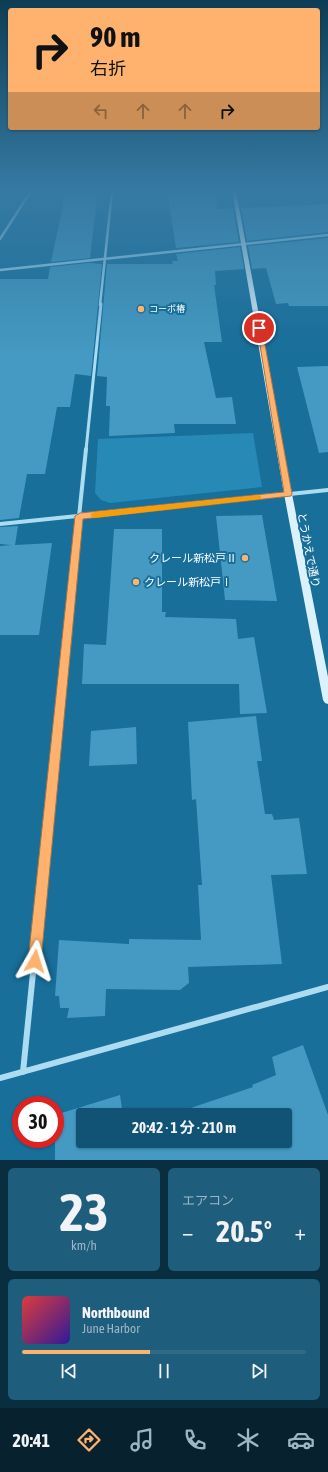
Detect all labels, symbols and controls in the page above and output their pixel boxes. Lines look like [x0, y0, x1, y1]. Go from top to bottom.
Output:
text: 90 m [90, 21, 140, 53]
icon: right [24, 24, 76, 76]
text: 右折 [90, 58, 126, 79]
icon: left [90, 100, 112, 122]
icon: ahead [132, 100, 154, 122]
icon: ahead [174, 100, 196, 122]
icon: right [216, 100, 238, 122]
marker: コーポ椿 [136, 304, 146, 314]
place label: コーポ椿 [149, 304, 186, 314]
pin [242, 311, 276, 345]
icon: arrive [248, 317, 270, 339]
street label: とうかえで通り [296, 511, 322, 589]
place label: クレール新松戸Ⅱ [149, 552, 237, 564]
marker: クレール新松戸Ⅱ [240, 553, 250, 563]
place label: クレール新松戸Ⅰ [144, 576, 232, 588]
marker: クレール新松戸Ⅰ [131, 577, 141, 587]
position arrow [14, 940, 56, 982]
speed limit sign: 30 [12, 1096, 64, 1148]
text: 20:42 · 1 分 · 210 m [132, 1119, 236, 1136]
text: 23 [60, 1182, 108, 1242]
text: エアコン [182, 1193, 234, 1208]
text: 20.5° [216, 1214, 272, 1248]
text: − [182, 1219, 193, 1245]
text: + [295, 1219, 306, 1245]
text: km/h [71, 1238, 97, 1253]
text: Northbound [82, 1304, 150, 1321]
text: June Harbor [82, 1321, 140, 1336]
icon: previous [58, 1360, 80, 1382]
icon: pause [153, 1360, 175, 1382]
icon: next [248, 1360, 270, 1382]
icon: directions [75, 1426, 103, 1454]
icon: music [128, 1426, 156, 1454]
icon: phone [181, 1426, 209, 1454]
icon: climate [234, 1426, 262, 1454]
icon: car [287, 1426, 315, 1454]
text: 20:41 [13, 1430, 50, 1451]

